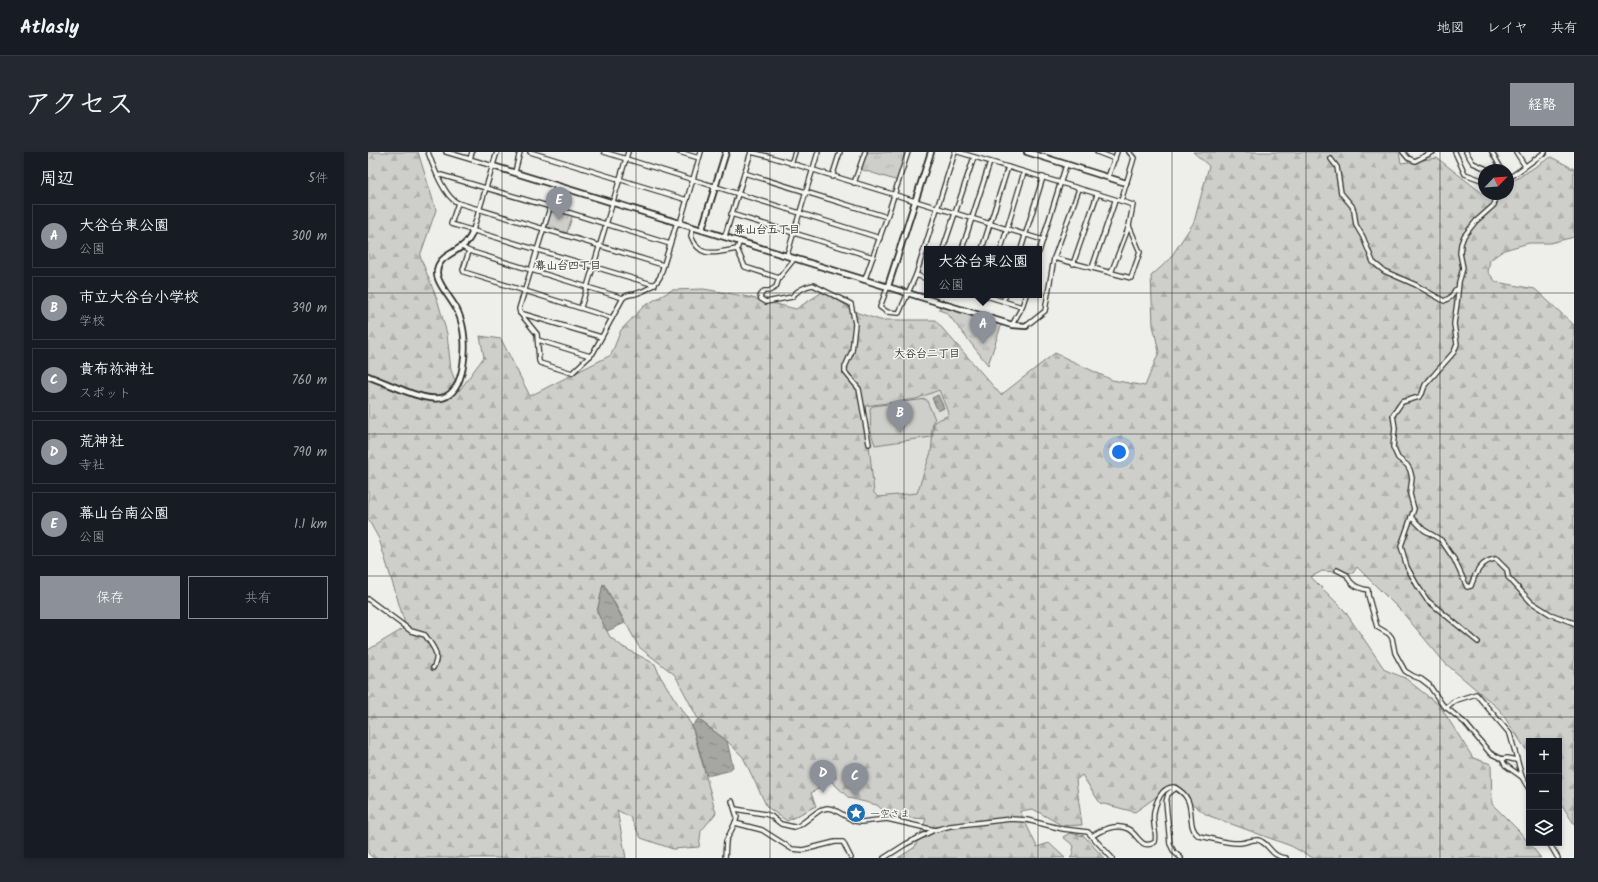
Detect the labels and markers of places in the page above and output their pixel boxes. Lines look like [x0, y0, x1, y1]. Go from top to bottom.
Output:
pin: E [546, 187, 572, 220]
pin: A [970, 311, 996, 344]
pin: B [887, 400, 913, 433]
pin: D [810, 760, 836, 793]
pin: C [842, 763, 868, 796]
place icon: 一空さま [845, 802, 867, 824]
place label: 一空さま [870, 806, 910, 822]

